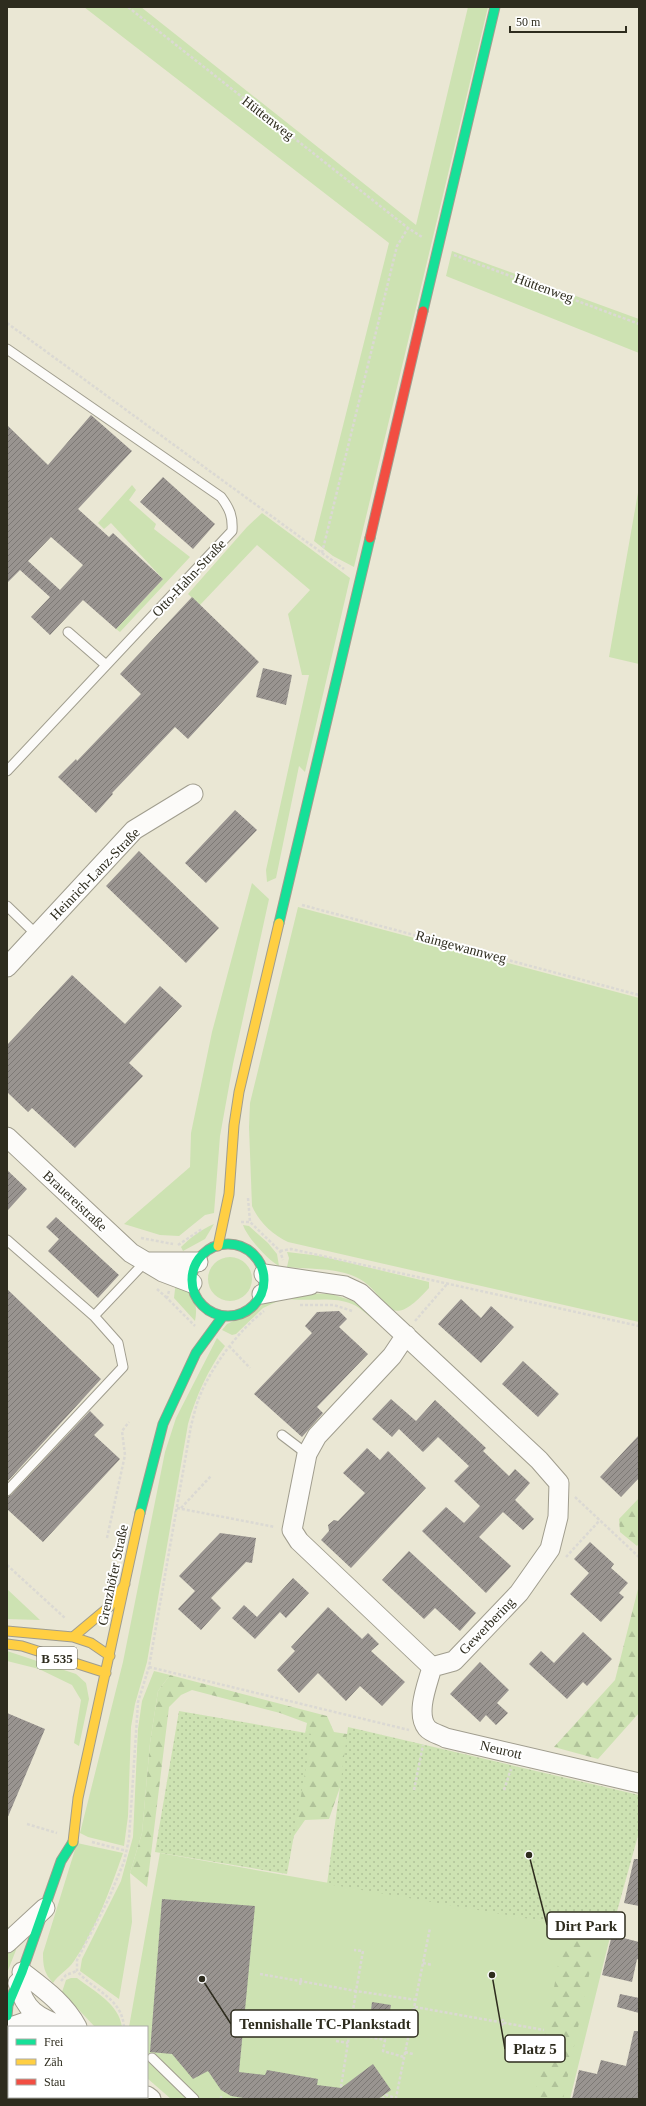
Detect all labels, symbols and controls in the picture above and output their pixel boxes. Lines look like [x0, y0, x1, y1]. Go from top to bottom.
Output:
scale bar [510, 8, 626, 34]
text: 50 m [516, 15, 541, 29]
street label: Hüttenweg [239, 93, 297, 143]
street label: Hüttenweg [513, 270, 575, 306]
street label: Otto-Hahn-Straße [149, 536, 229, 620]
street label: Heinrich-Lanz-Straße [47, 825, 143, 923]
street label: Raingewannweg [414, 928, 508, 966]
street label: Brauereistraße [40, 1168, 110, 1234]
street label: Grenzhöfer Straße [95, 1523, 131, 1627]
street label: Gewerbering [456, 1595, 518, 1657]
road number: B 535 [37, 1647, 77, 1669]
street label: Neurott [478, 1738, 524, 1762]
callout: Dirt Park [547, 1912, 625, 1939]
text: Dirt Park [555, 1918, 618, 1934]
callout: Tennishalle TC-Plankstadt [231, 2010, 418, 2037]
text: Tennishalle TC-Plankstadt [239, 2016, 411, 2032]
legend [8, 2026, 148, 2098]
text: Frei [44, 2035, 64, 2049]
callout: Platz 5 [505, 2035, 565, 2062]
text: Platz 5 [513, 2041, 557, 2057]
text: Zäh [44, 2055, 63, 2069]
text: Stau [44, 2075, 65, 2089]

